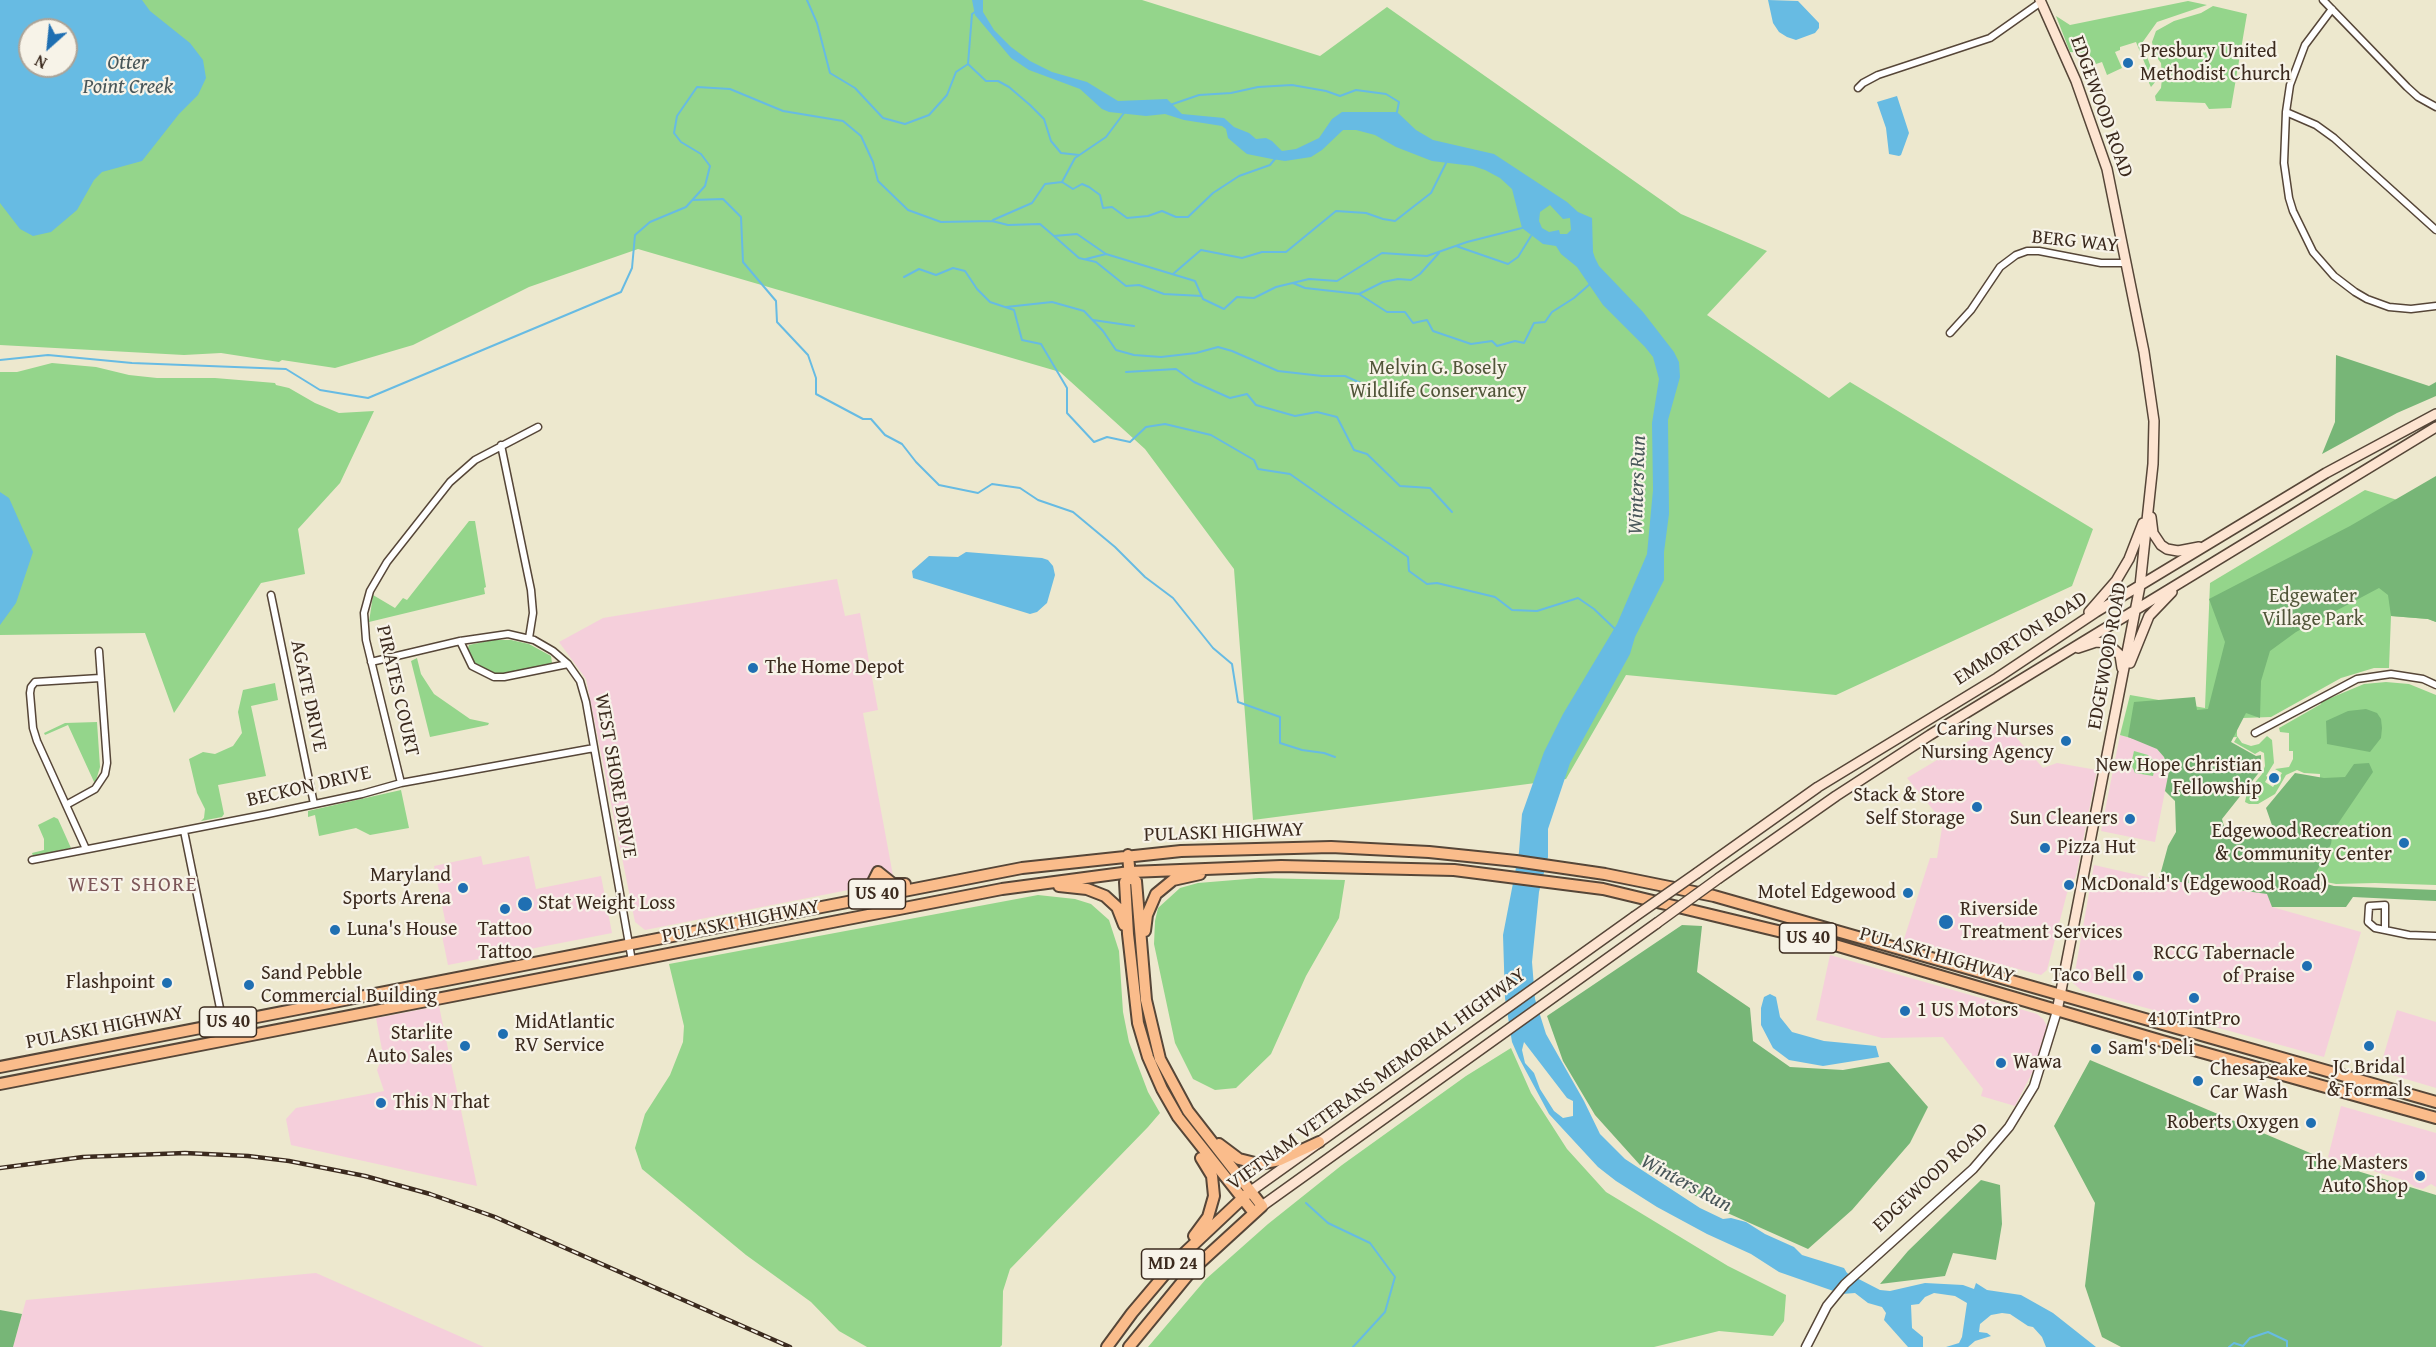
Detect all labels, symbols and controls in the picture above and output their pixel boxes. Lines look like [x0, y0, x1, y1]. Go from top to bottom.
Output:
north arrow [18, 18, 78, 78]
street label: EDGEWOOD ROAD [2064, 33, 2138, 181]
place label: Presbury United Methodist Church [2140, 40, 2291, 87]
text: N [31, 49, 51, 75]
water label: Otter Point Creek [83, 51, 173, 101]
marker: Presbury United Methodist Church [2121, 56, 2135, 70]
street label: BERG WAY [2030, 226, 2120, 258]
park label: Melvin G. Bosely Wildlife Conservancy [1349, 357, 1527, 404]
water label: Winters Run [1624, 435, 1652, 535]
street label: EDGEWOOD ROAD [2083, 581, 2133, 731]
park label: Edgewater Village Park [2262, 585, 2364, 632]
street label: EMMORTON ROAD [1950, 587, 2092, 691]
street label: PIRATES COURT [370, 623, 424, 759]
street label: AGATE DRIVE [284, 638, 332, 754]
place label: The Home Depot [765, 656, 904, 680]
marker: The Home Depot [746, 661, 760, 675]
street label: WEST SHORE DRIVE [589, 692, 641, 860]
place label: Caring Nurses Nursing Agency [1921, 718, 2054, 765]
marker: Caring Nurses Nursing Agency [2059, 734, 2073, 748]
place label: New Hope Christian Fellowship [2096, 754, 2262, 801]
street label: BECKON DRIVE [245, 761, 373, 813]
marker: New Hope Christian Fellowship [2267, 771, 2281, 785]
place label: Stack & Store Self Storage [1853, 784, 1965, 831]
marker: Stack & Store Self Storage [1970, 800, 1984, 814]
place label: Sun Cleaners [2010, 807, 2118, 831]
marker: Sun Cleaners [2123, 812, 2137, 826]
street label: PULASKI HIGHWAY [1143, 818, 1305, 848]
place label: Edgewood Recreation & Community Center [2212, 820, 2392, 867]
place label: Pizza Hut [2057, 836, 2136, 860]
marker: Edgewood Recreation & Community Center [2397, 836, 2411, 850]
marker: Pizza Hut [2038, 841, 2052, 855]
place label: Maryland Sports Arena [342, 864, 451, 911]
district label: WEST SHORE [68, 873, 198, 899]
place label: McDonald's (Edgewood Road) [2081, 873, 2327, 897]
marker: McDonald's (Edgewood Road) [2062, 878, 2076, 892]
road number: US 40 [848, 879, 906, 909]
marker: Maryland Sports Arena [456, 881, 470, 895]
place label: Motel Edgewood [1758, 881, 1896, 905]
marker: Motel Edgewood [1901, 886, 1915, 900]
place label: Stat Weight Loss [538, 892, 675, 916]
marker: Stat Weight Loss [516, 895, 534, 913]
street label: PULASKI HIGHWAY [660, 895, 822, 949]
place label: Riverside Treatment Services [1960, 898, 2123, 945]
marker: Tattoo Tattoo [498, 902, 512, 916]
marker: Riverside Treatment Services [1937, 913, 1955, 931]
place label: Luna's House [347, 918, 457, 942]
place label: Tattoo Tattoo [478, 918, 532, 965]
street label: PULASKI HIGHWAY [1857, 922, 2017, 990]
marker: Luna's House [328, 923, 342, 937]
road number: US 40 [1780, 923, 1836, 953]
place label: RCCG Tabernacle of Praise [2153, 942, 2295, 989]
marker: RCCG Tabernacle of Praise [2300, 959, 2314, 973]
place label: Sand Pebble Commercial Building [261, 962, 437, 1009]
street label: VIETNAM VETERANS MEMORIAL HIGHWAY [1223, 964, 1531, 1196]
place label: Taco Bell [2051, 964, 2126, 988]
marker: Taco Bell [2131, 969, 2145, 983]
place label: Flashpoint [66, 971, 155, 995]
marker: Flashpoint [160, 976, 174, 990]
marker: Sand Pebble Commercial Building [242, 978, 256, 992]
marker: 410TintPro [2187, 991, 2201, 1005]
place label: 1 US Motors [1917, 999, 2018, 1023]
street label: PULASKI HIGHWAY [24, 1001, 186, 1055]
marker: 1 US Motors [1898, 1004, 1912, 1018]
road number: US 40 [200, 1007, 256, 1037]
place label: 410TintPro [2148, 1008, 2240, 1032]
place label: MidAtlantic RV Service [515, 1011, 615, 1058]
place label: Starlite Auto Sales [366, 1022, 453, 1069]
marker: MidAtlantic RV Service [496, 1027, 510, 1041]
place label: Sam's Deli [2108, 1037, 2194, 1061]
marker: Starlite Auto Sales [458, 1039, 472, 1053]
marker: JC Bridal & Formals [2362, 1039, 2376, 1053]
marker: Sam's Deli [2089, 1042, 2103, 1056]
place label: Wawa [2013, 1051, 2062, 1075]
marker: Wawa [1994, 1056, 2008, 1070]
place label: JC Bridal & Formals [2327, 1056, 2411, 1103]
place label: Chesapeake Car Wash [2210, 1058, 2308, 1105]
marker: Chesapeake Car Wash [2191, 1074, 2205, 1088]
place label: This N That [393, 1091, 490, 1115]
marker: This N That [374, 1096, 388, 1110]
place label: Roberts Oxygen [2167, 1111, 2299, 1135]
marker: Roberts Oxygen [2304, 1116, 2318, 1130]
street label: EDGEWOOD ROAD [1868, 1118, 1994, 1238]
water label: Winters Run [1636, 1150, 1736, 1218]
place label: The Masters Auto Shop [2305, 1152, 2408, 1199]
marker: The Masters Auto Shop [2413, 1169, 2427, 1183]
road number: MD 24 [1142, 1249, 1204, 1279]

